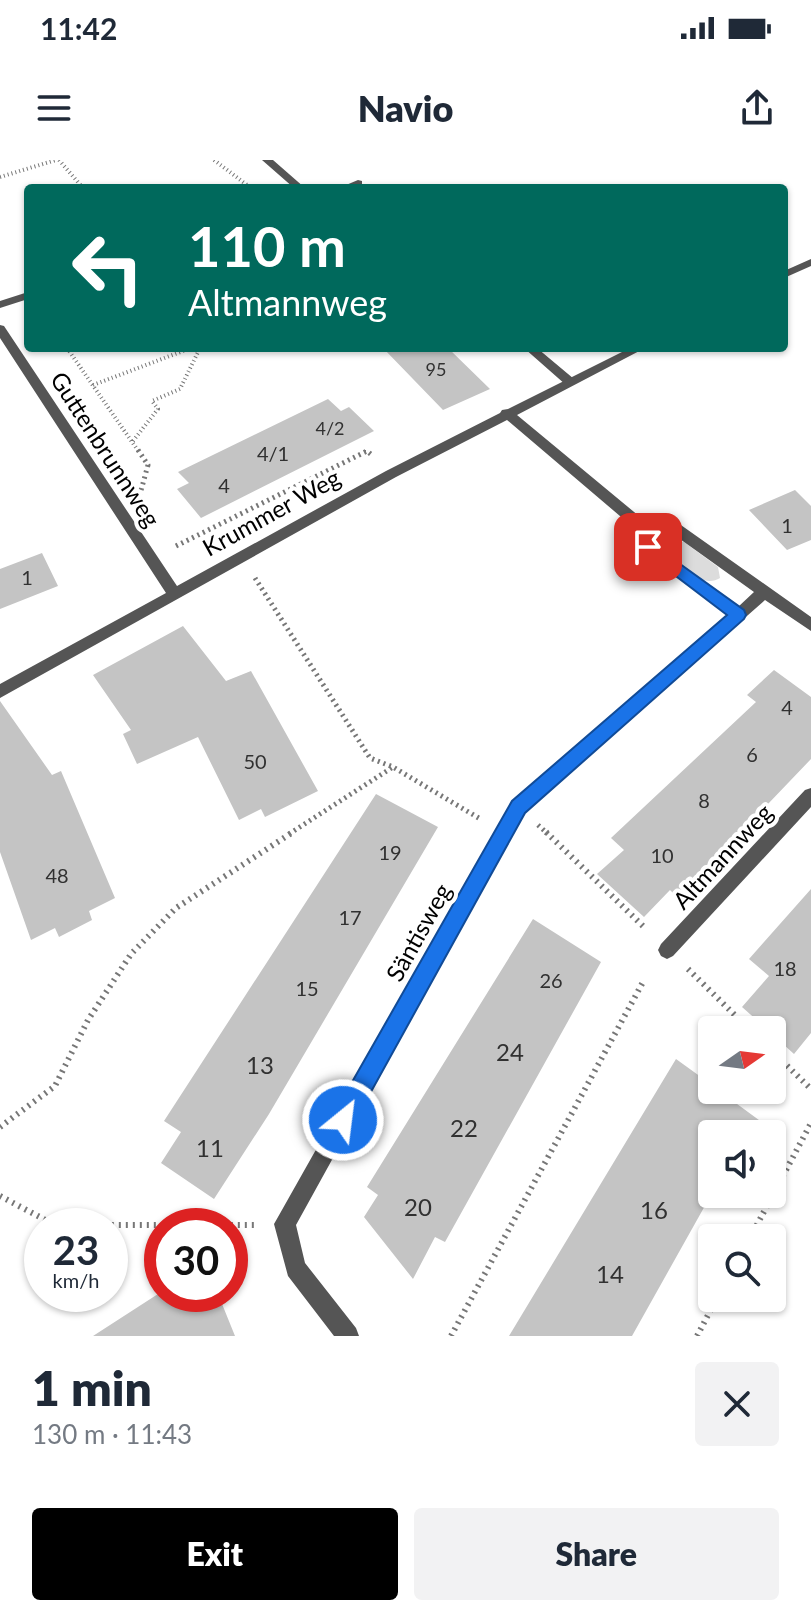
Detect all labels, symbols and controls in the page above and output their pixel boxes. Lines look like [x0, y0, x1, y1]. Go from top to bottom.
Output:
text: 11:42 [40, 10, 117, 46]
icon: menu [32, 86, 76, 130]
text: Navio [358, 86, 453, 130]
icon: share [735, 86, 779, 130]
text: 110 m [188, 212, 346, 279]
icon: left [56, 216, 160, 320]
text: Altmannweg [188, 280, 387, 324]
house number: 95 [426, 358, 446, 380]
street label: Guttenbrunnweg [45, 366, 167, 532]
house number: 4/2 [315, 417, 345, 439]
house number: 4/1 [257, 441, 289, 465]
street label: Krummer Weg [197, 462, 345, 562]
house number: 4 [218, 473, 230, 497]
pin [614, 513, 682, 581]
house number: 1 [781, 513, 793, 537]
icon: arrive [626, 525, 670, 569]
house number: 1 [21, 565, 33, 589]
house number: 4 [781, 695, 793, 719]
house number: 6 [746, 742, 758, 766]
house number: 50 [243, 749, 267, 773]
house number: 8 [698, 788, 710, 812]
street label: Altmannweg [666, 798, 778, 914]
house number: 19 [378, 840, 402, 864]
house number: 10 [650, 843, 674, 867]
house number: 48 [45, 863, 69, 887]
street label: Säntisweg [379, 878, 457, 986]
house number: 17 [338, 905, 362, 929]
house number: 18 [773, 956, 797, 980]
house number: 26 [539, 968, 563, 992]
house number: 15 [295, 976, 319, 1000]
north arrow [698, 1016, 786, 1104]
map controls [698, 1016, 786, 1312]
house number: 24 [496, 1037, 524, 1066]
house number: 13 [246, 1050, 274, 1079]
position arrow [301, 1078, 385, 1162]
house number: 22 [450, 1113, 478, 1142]
button: sound [698, 1120, 786, 1208]
house number: 11 [196, 1133, 224, 1162]
house number: 20 [404, 1192, 432, 1221]
house number: 16 [640, 1195, 668, 1224]
speed limit sign: 30 [144, 1208, 248, 1312]
button: search [698, 1224, 786, 1312]
text: 23 [53, 1226, 99, 1274]
house number: 14 [596, 1259, 624, 1288]
text: km/h [53, 1268, 99, 1292]
text: 1 min [32, 1359, 152, 1416]
button: close [695, 1362, 779, 1446]
text: 130 m · 11:43 [32, 1418, 192, 1450]
button: Exit [32, 1508, 398, 1600]
button: Share [414, 1508, 779, 1600]

